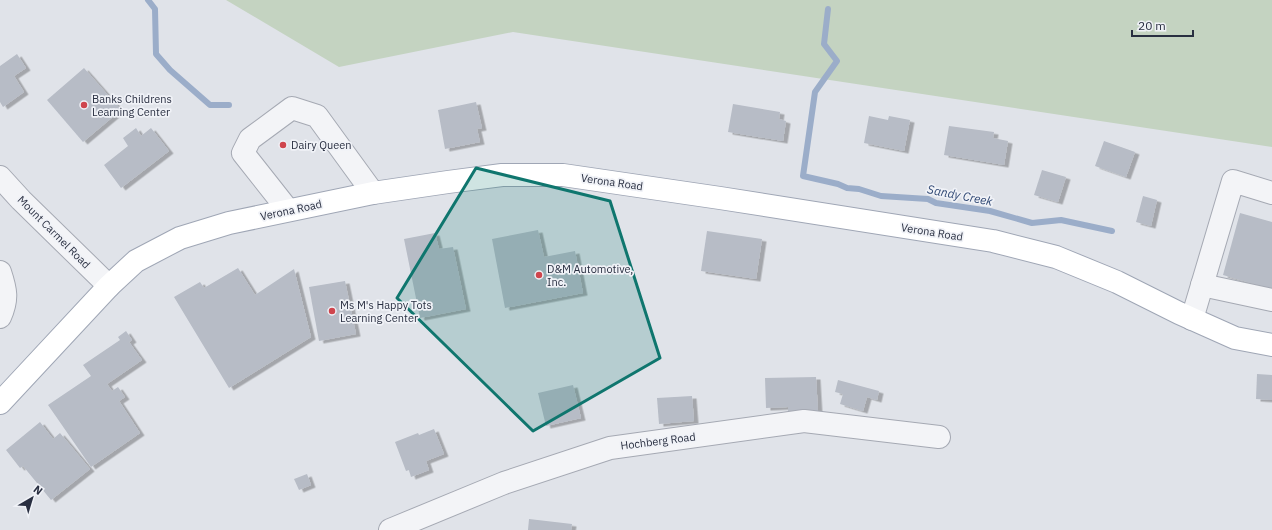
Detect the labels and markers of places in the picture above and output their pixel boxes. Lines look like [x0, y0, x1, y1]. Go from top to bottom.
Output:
place label: Banks Childrens Learning Center [92, 92, 172, 119]
marker: Banks Childrens Learning Center [79, 100, 89, 110]
place label: Dairy Queen [291, 138, 352, 152]
marker: Dairy Queen [278, 140, 288, 150]
place label: D&M Automotive, Inc. [547, 262, 633, 289]
marker: D&M Automotive, Inc. [534, 270, 544, 280]
place label: Ms M's Happy Tots Learning Center [340, 298, 432, 325]
marker: Ms M's Happy Tots Learning Center [327, 306, 337, 316]

